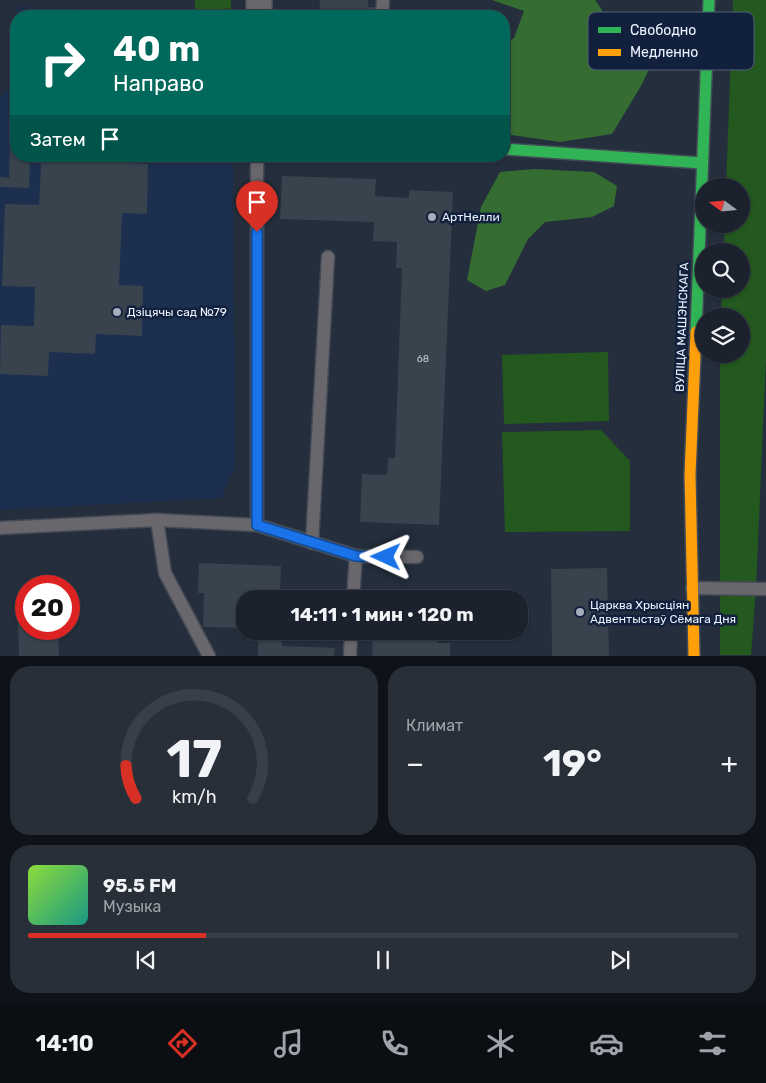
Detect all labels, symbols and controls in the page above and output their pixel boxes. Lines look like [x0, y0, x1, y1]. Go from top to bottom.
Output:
legend [588, 12, 754, 70]
text: Свободно [630, 22, 696, 39]
text: 40 m [113, 28, 200, 70]
icon: right [30, 30, 95, 95]
text: Медленно [630, 44, 698, 61]
text: Направо [113, 70, 204, 97]
icon: arrive [96, 125, 124, 153]
text: Затем [30, 128, 86, 151]
north arrow [695, 178, 750, 232]
map controls [695, 178, 750, 363]
pin [236, 181, 278, 232]
icon: arrive [243, 188, 271, 216]
place label: АртНелли [442, 210, 500, 224]
marker: АртНелли [426, 211, 438, 223]
button: search [695, 243, 750, 298]
street label: ВУЛІЦА МАШЭНСКАГА [673, 262, 691, 392]
place label: Дзіцячы сад №79 [127, 305, 227, 319]
marker: Дзіцячы сад №79 [111, 306, 123, 318]
button: layers [695, 308, 750, 363]
house number: 68 [417, 353, 429, 365]
position arrow [359, 530, 411, 582]
speed limit sign: 20 [15, 575, 80, 640]
place label: Царква Хрысціян Адвентыстаў Сёмага Дня [590, 598, 736, 626]
text: 14:11 · 1 мин · 120 m [290, 603, 474, 626]
marker: Царква Хрысціян Адвентыстаў Сёмага Дня [574, 606, 586, 618]
text: Климат [406, 716, 463, 735]
text: 17 [166, 728, 222, 790]
text: 19° [543, 740, 602, 786]
text: − [406, 747, 424, 780]
text: + [721, 747, 738, 780]
text: km/h [172, 786, 216, 807]
text: 95.5 FM [103, 874, 177, 897]
text: Музыка [103, 897, 161, 916]
icon: previous [132, 946, 160, 974]
icon: pause [369, 946, 397, 974]
icon: next [606, 946, 634, 974]
icon: directions [165, 1026, 200, 1061]
icon: music [271, 1026, 306, 1061]
icon: phone [377, 1026, 412, 1061]
icon: climate [483, 1026, 518, 1061]
icon: car [589, 1026, 624, 1061]
icon: filters [695, 1026, 730, 1061]
text: 14:10 [36, 1030, 94, 1057]

